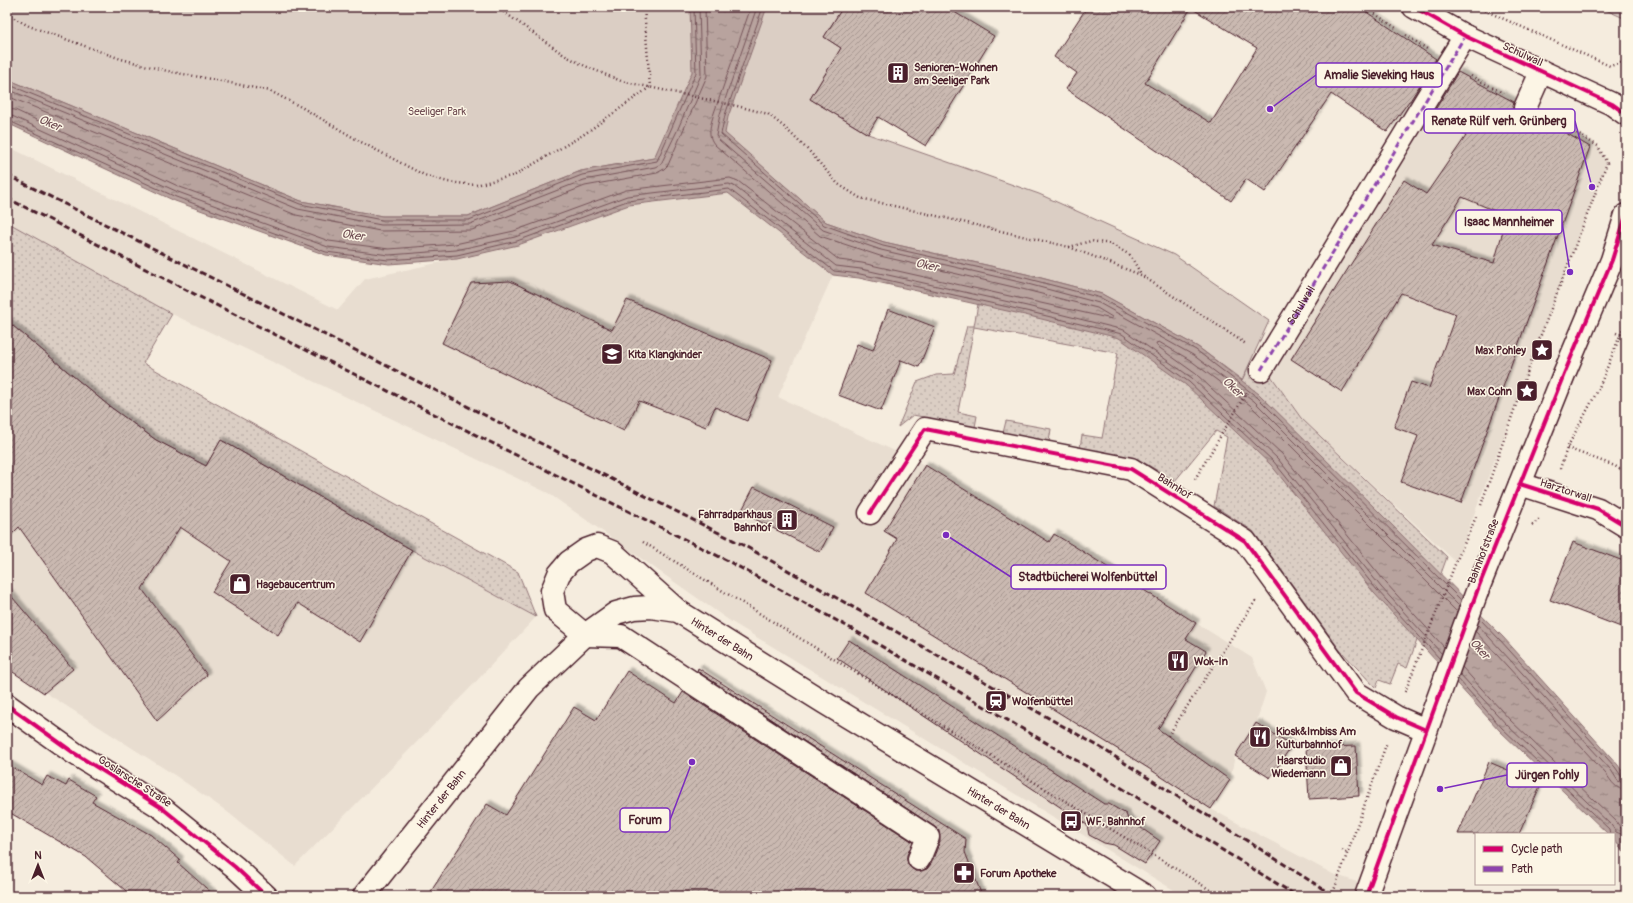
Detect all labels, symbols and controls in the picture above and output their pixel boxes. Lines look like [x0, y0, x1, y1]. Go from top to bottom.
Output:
street label: Schulwall [1501, 39, 1545, 69]
building icon: Senioren-Wohnen am Seeliger Park [885, 60, 911, 86]
place label: Senioren-Wohnen am Seeliger Park [914, 61, 998, 87]
callout: Amalie Sieveking Haus [1316, 63, 1442, 87]
text: Amalie Sieveking Haus [1324, 68, 1435, 83]
park label: Seeliger Park [408, 105, 467, 118]
callout: Renate Rülf verh. Grünberg [1424, 109, 1575, 133]
water label: Oker [36, 112, 65, 135]
text: Renate Rülf verh. Grünberg [1431, 114, 1567, 129]
callout: Isaac Mannheimer [1456, 210, 1562, 234]
text: Isaac Mannheimer [1464, 215, 1555, 230]
water label: Oker [341, 226, 367, 245]
water label: Oker [914, 256, 941, 276]
street label: Schulwall [1284, 284, 1318, 327]
place icon: Max Pohley [1529, 337, 1555, 363]
school or university icon: Kita Klangkinder [599, 341, 625, 367]
place label: Max Pohley [1475, 344, 1526, 357]
place label: Kita Klangkinder [628, 348, 703, 361]
water label: Oker [1219, 374, 1247, 402]
place icon: Max Cohn [1514, 378, 1540, 404]
place label: Max Cohn [1467, 385, 1512, 398]
street label: Bahnhof [1155, 471, 1195, 502]
street label: Harztorwall [1538, 476, 1593, 505]
building icon: Fahrradparkhaus Bahnhof [774, 507, 800, 533]
place label: Fahrradparkhaus Bahnhof [698, 508, 773, 534]
street label: Bahnhofstraße [1465, 517, 1502, 585]
callout: Stadtbücherei Wolfenbüttel [1011, 565, 1166, 589]
text: Stadtbücherei Wolfenbüttel [1018, 570, 1158, 585]
shop icon: Hagebaucentrum [227, 571, 253, 597]
place label: Hagebaucentrum [256, 578, 335, 591]
street label: Hinter der Bahn [689, 615, 756, 664]
water label: Oker [1466, 636, 1494, 664]
restaurant icon: Wok-In [1165, 648, 1191, 674]
place label: Wok-In [1194, 655, 1228, 668]
station icon: Wolfenbüttel [983, 688, 1009, 714]
place label: Wolfenbüttel [1012, 695, 1074, 708]
restaurant icon: Kiosk&Imbiss Am Kulturbahnhof [1247, 724, 1273, 750]
place label: Kiosk&Imbiss Am Kulturbahnhof [1276, 725, 1356, 751]
street label: Goslarsche Straße [96, 753, 174, 810]
shop icon: Haarstudio Wiedemann [1328, 753, 1354, 779]
place label: Haarstudio Wiedemann [1271, 754, 1326, 780]
callout: Jürgen Pohly [1507, 763, 1587, 787]
street label: Hinter der Bahn [414, 767, 469, 831]
text: Jürgen Pohly [1515, 768, 1580, 783]
street label: Hinter der Bahn [965, 784, 1032, 832]
callout: Forum [620, 808, 670, 832]
bus stop icon: WF, Bahnhof [1058, 808, 1084, 834]
text: Forum [628, 813, 662, 828]
place label: WF, Bahnhof [1086, 815, 1146, 828]
legend [1475, 833, 1615, 885]
text: Cycle path [1511, 842, 1563, 857]
north arrow [18, 845, 58, 885]
text: N [34, 849, 42, 862]
pharmacy icon: Forum Apotheke [951, 860, 977, 886]
text: Path [1511, 862, 1533, 877]
place label: Forum Apotheke [980, 867, 1057, 880]

